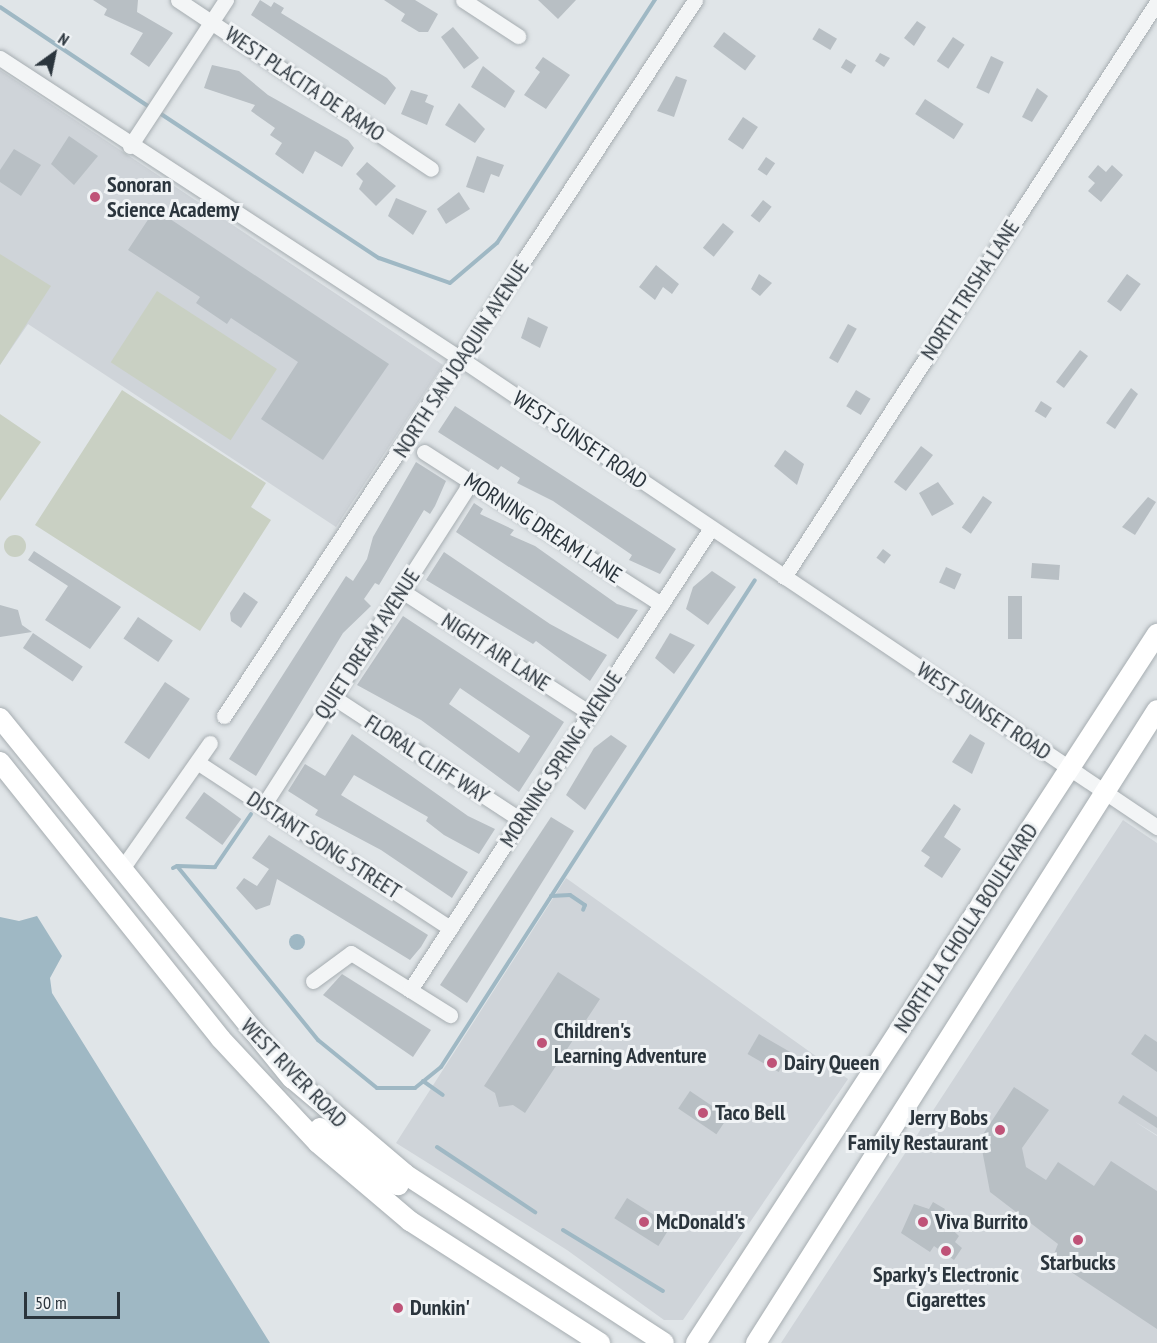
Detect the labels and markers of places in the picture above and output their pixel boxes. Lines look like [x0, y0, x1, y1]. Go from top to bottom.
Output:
place label: Sonoran Science Academy [107, 171, 240, 222]
marker: Sonoran Science Academy [88, 190, 102, 204]
place label: Children's Learning Adventure [554, 1017, 707, 1068]
marker: Children's Learning Adventure [535, 1036, 549, 1050]
place label: Dairy Queen [784, 1050, 880, 1076]
marker: Dairy Queen [765, 1056, 779, 1070]
place label: Taco Bell [715, 1100, 785, 1126]
place label: Jerry Bobs Family Restaurant [847, 1104, 988, 1156]
marker: Taco Bell [696, 1106, 710, 1120]
marker: Jerry Bobs Family Restaurant [993, 1123, 1007, 1137]
place label: McDonald's [656, 1209, 745, 1235]
place label: Viva Burrito [935, 1209, 1028, 1235]
marker: McDonald's [637, 1215, 651, 1229]
marker: Viva Burrito [916, 1215, 930, 1229]
marker: Starbucks [1071, 1233, 1085, 1247]
marker: Sparky's Electronic Cigarettes [939, 1244, 953, 1258]
place label: Starbucks [1040, 1250, 1116, 1276]
place label: Sparky's Electronic Cigarettes [873, 1261, 1019, 1312]
place label: Dunkin' [410, 1295, 470, 1321]
marker: Dunkin' [391, 1301, 405, 1315]

